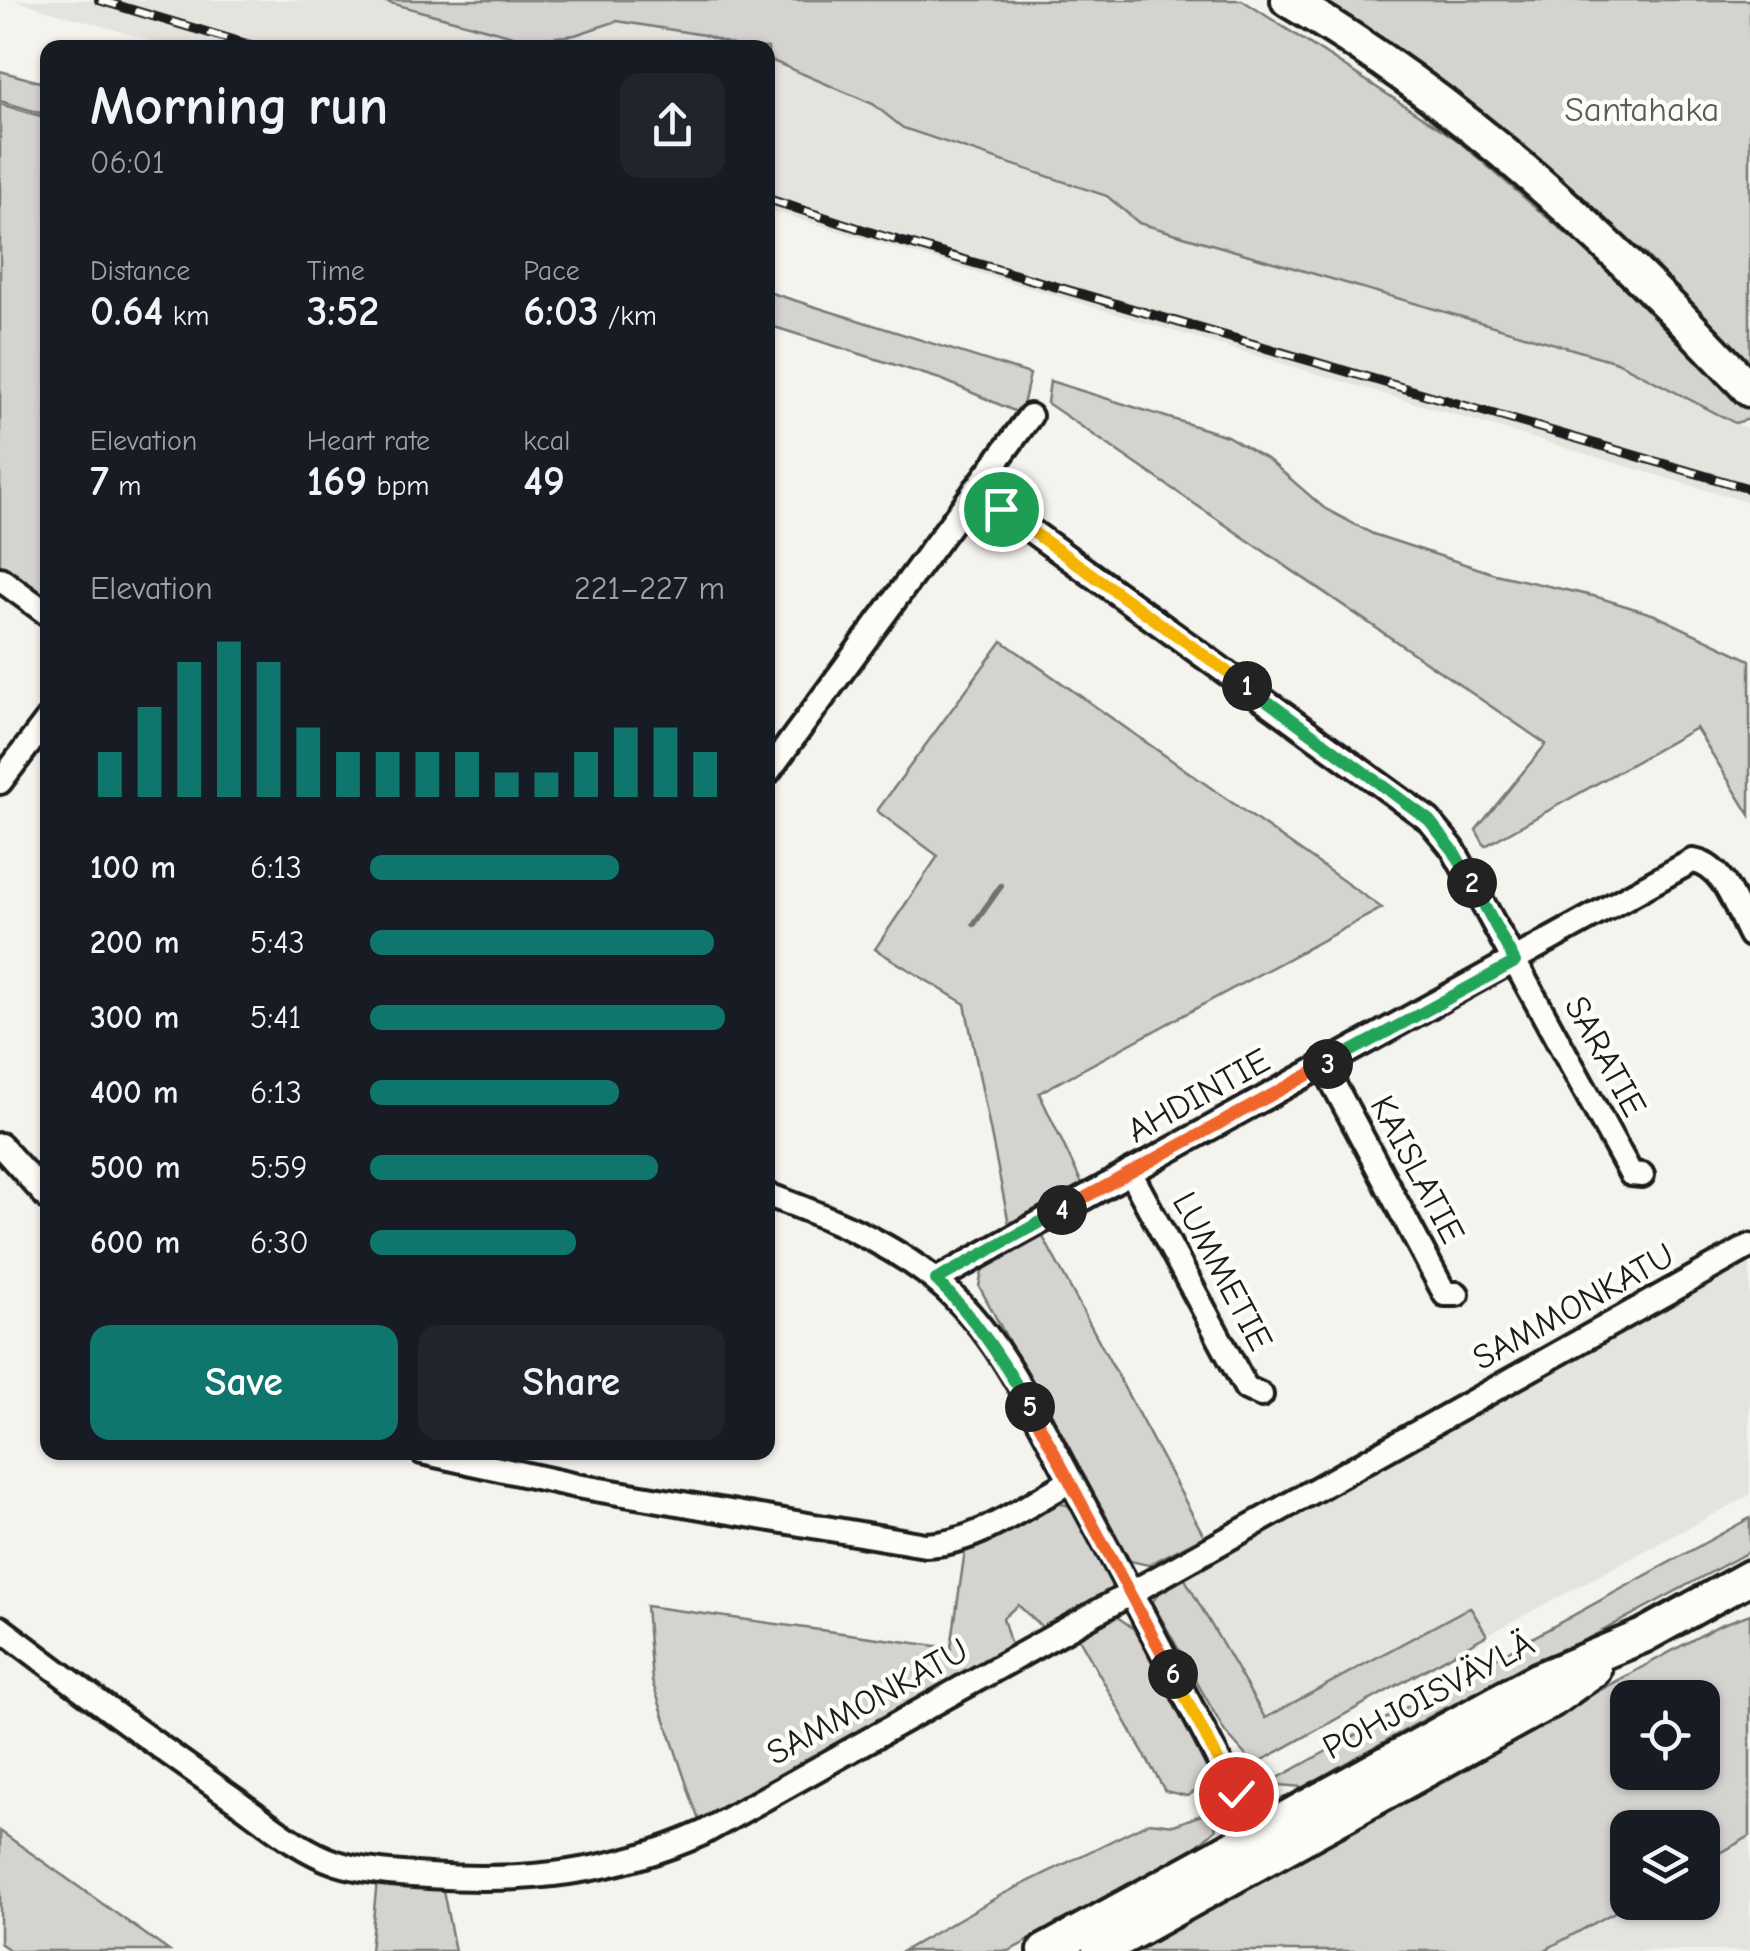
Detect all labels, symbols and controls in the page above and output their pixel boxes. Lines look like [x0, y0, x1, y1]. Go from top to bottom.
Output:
button: share [620, 73, 725, 178]
text: Morning run [90, 74, 388, 138]
park label: Santahaka [1565, 89, 1719, 130]
text: 06:01 [90, 144, 165, 181]
text: Distance [90, 255, 190, 287]
text: Time [307, 255, 365, 287]
text: Pace [523, 255, 580, 287]
text: 0.64 [90, 287, 163, 336]
text: 3:52 [307, 287, 379, 336]
text: 6:03 [523, 287, 599, 336]
text: km [163, 300, 209, 332]
text: /km [599, 300, 657, 332]
text: Elevation [90, 425, 197, 457]
text: Heart rate [307, 425, 430, 457]
text: kcal [523, 425, 570, 457]
text: 7 [90, 457, 109, 506]
text: 169 [307, 457, 367, 506]
text: 49 [523, 457, 565, 506]
pin [959, 467, 1044, 552]
text: m [109, 470, 141, 502]
text: bpm [367, 470, 429, 502]
icon: arrive [974, 482, 1029, 537]
text: Elevation [90, 570, 213, 607]
text: 221–227 m [574, 570, 725, 607]
pin: 1 [1222, 661, 1272, 711]
text: 1 [1241, 670, 1253, 702]
text: 100 m [90, 849, 176, 886]
text: 6:13 [250, 849, 302, 886]
pin: 2 [1447, 858, 1497, 908]
text: 2 [1465, 867, 1479, 899]
text: 200 m [90, 924, 179, 961]
text: 5:43 [250, 924, 305, 961]
street label: SARATIE [1556, 989, 1655, 1124]
text: 300 m [90, 999, 179, 1036]
text: 5:41 [250, 999, 301, 1036]
pin: 3 [1303, 1039, 1353, 1089]
street label: AHDINTIE [1120, 1040, 1277, 1151]
text: 3 [1321, 1048, 1335, 1080]
text: 400 m [90, 1074, 178, 1111]
text: 6:13 [250, 1074, 302, 1111]
street label: KAISLATIE [1362, 1088, 1474, 1250]
text: 500 m [90, 1149, 180, 1186]
text: 5:59 [250, 1149, 307, 1186]
pin: 4 [1037, 1185, 1087, 1235]
street label: LUMMETIE [1164, 1185, 1281, 1357]
text: 4 [1055, 1194, 1069, 1226]
text: 600 m [90, 1224, 180, 1261]
text: 6:30 [250, 1224, 309, 1261]
street label: SAMMONKATU [1466, 1234, 1681, 1379]
button: Save [90, 1325, 398, 1440]
button: Share [418, 1325, 725, 1440]
pin: 5 [1005, 1382, 1055, 1432]
text: 5 [1023, 1391, 1037, 1423]
street label: POHJOISVÄYLÄ [1316, 1623, 1541, 1768]
street label: SAMMONKATU [760, 1629, 975, 1774]
pin: 6 [1148, 1649, 1198, 1699]
text: 6 [1166, 1658, 1180, 1690]
map controls [1610, 1680, 1720, 1920]
button: locate [1610, 1680, 1720, 1790]
pin [1194, 1752, 1279, 1837]
icon: check [1209, 1767, 1264, 1822]
button: layers [1610, 1810, 1720, 1920]

